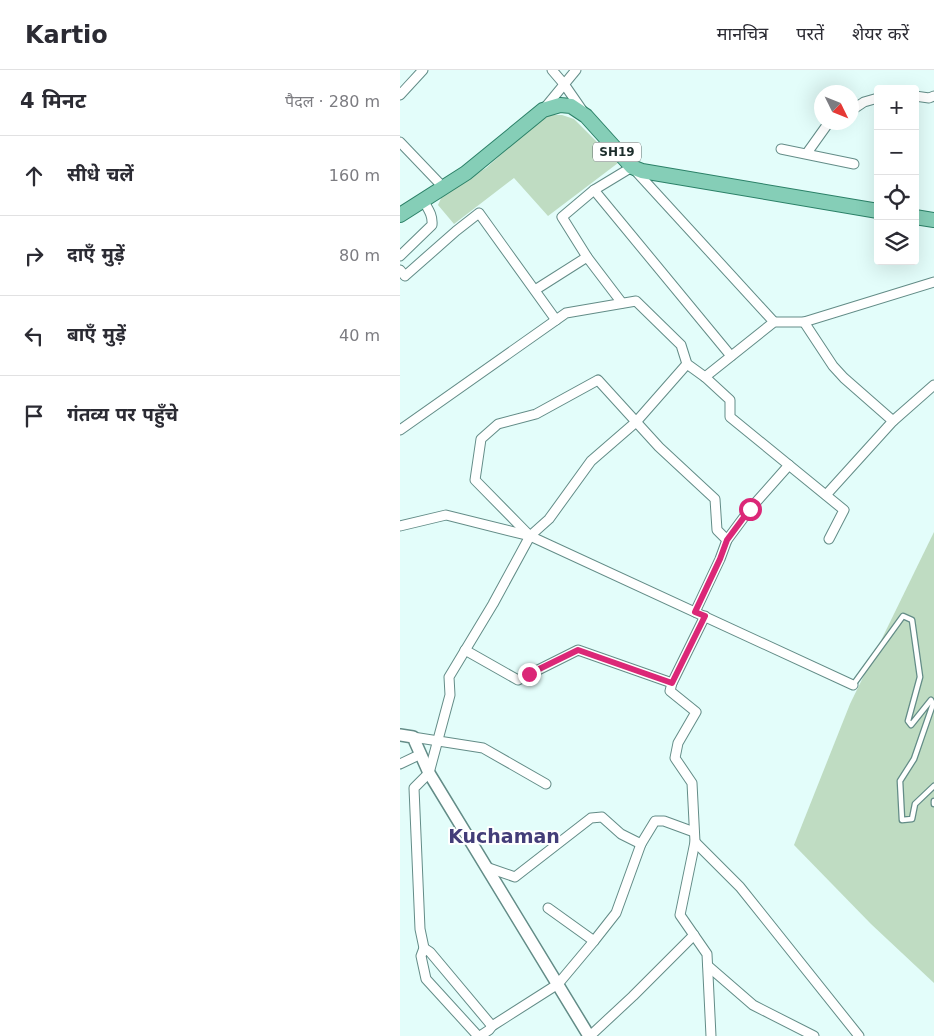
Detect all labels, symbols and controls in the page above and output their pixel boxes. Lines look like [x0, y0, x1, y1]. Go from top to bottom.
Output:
text: Kartio [25, 21, 108, 49]
text: मानचित्र [717, 23, 768, 44]
text: परतें [796, 23, 824, 44]
text: शेयर करें [852, 23, 909, 44]
north arrow [814, 85, 859, 130]
map controls [874, 85, 919, 265]
button: + [874, 85, 919, 130]
text: 4 मिनट [20, 89, 86, 113]
text: पैदल · 280 m [285, 92, 380, 111]
button: − [874, 130, 919, 175]
road number: SH19 [593, 142, 641, 161]
icon: ahead [20, 162, 48, 190]
text: सीधे चलें [67, 163, 134, 185]
text: 160 m [329, 166, 380, 185]
button: locate [874, 175, 919, 220]
button: layers [874, 220, 919, 265]
icon: right [20, 242, 48, 270]
text: दाएँ मुड़ें [67, 243, 125, 265]
text: 80 m [339, 246, 380, 265]
icon: left [20, 322, 48, 350]
text: बाएँ मुड़ें [67, 323, 126, 345]
text: 40 m [339, 326, 380, 345]
icon: arrive [20, 402, 48, 430]
text: गंतव्य पर पहुँचे [67, 403, 178, 425]
route start [739, 498, 762, 521]
route end [518, 663, 541, 686]
district label: Kuchaman [448, 825, 560, 847]

